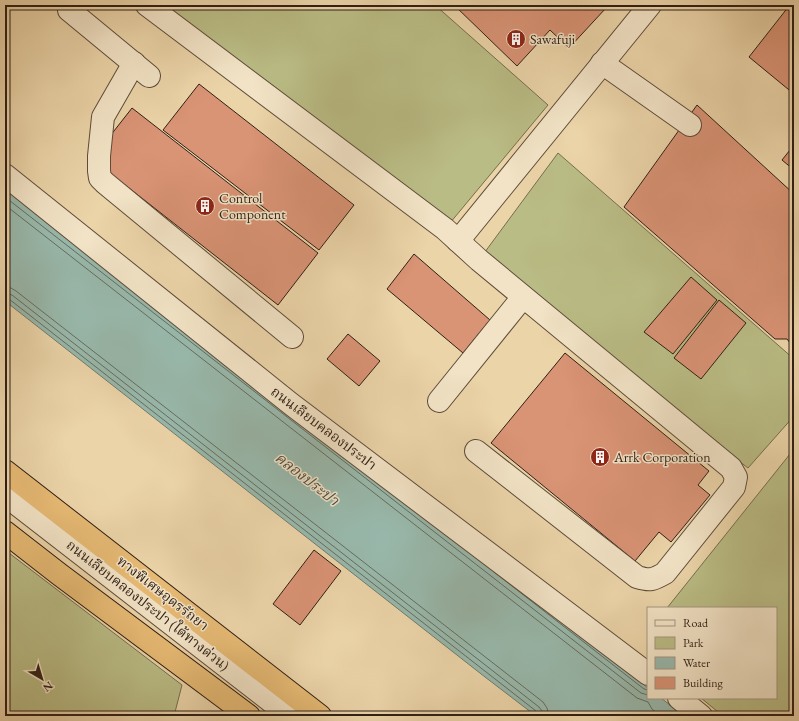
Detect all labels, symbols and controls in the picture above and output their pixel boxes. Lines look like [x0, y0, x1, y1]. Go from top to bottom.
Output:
building icon: Sawafuji [505, 28, 527, 50]
place label: Sawafuji [530, 30, 576, 48]
place label: Control Component [219, 189, 286, 223]
building icon: Control Component [194, 195, 216, 217]
street label: ถนนเลียบคลองประปา [267, 382, 381, 474]
building icon: Arrk Corporation [589, 446, 611, 468]
water label: คลองประปา [272, 448, 344, 510]
place label: Arrk Corporation [613, 448, 711, 466]
street label: ถนนเลียบคลองประปา (ใต้ทางด่วน) [63, 535, 234, 674]
street label: ทางพิเศษอุดรรัถยา [114, 552, 212, 634]
legend [647, 607, 777, 699]
text: Road [683, 615, 709, 631]
text: Park [683, 635, 704, 651]
text: Water [683, 655, 710, 671]
north arrow [22, 659, 62, 699]
text: Building [683, 675, 724, 691]
text: N [40, 679, 56, 695]

